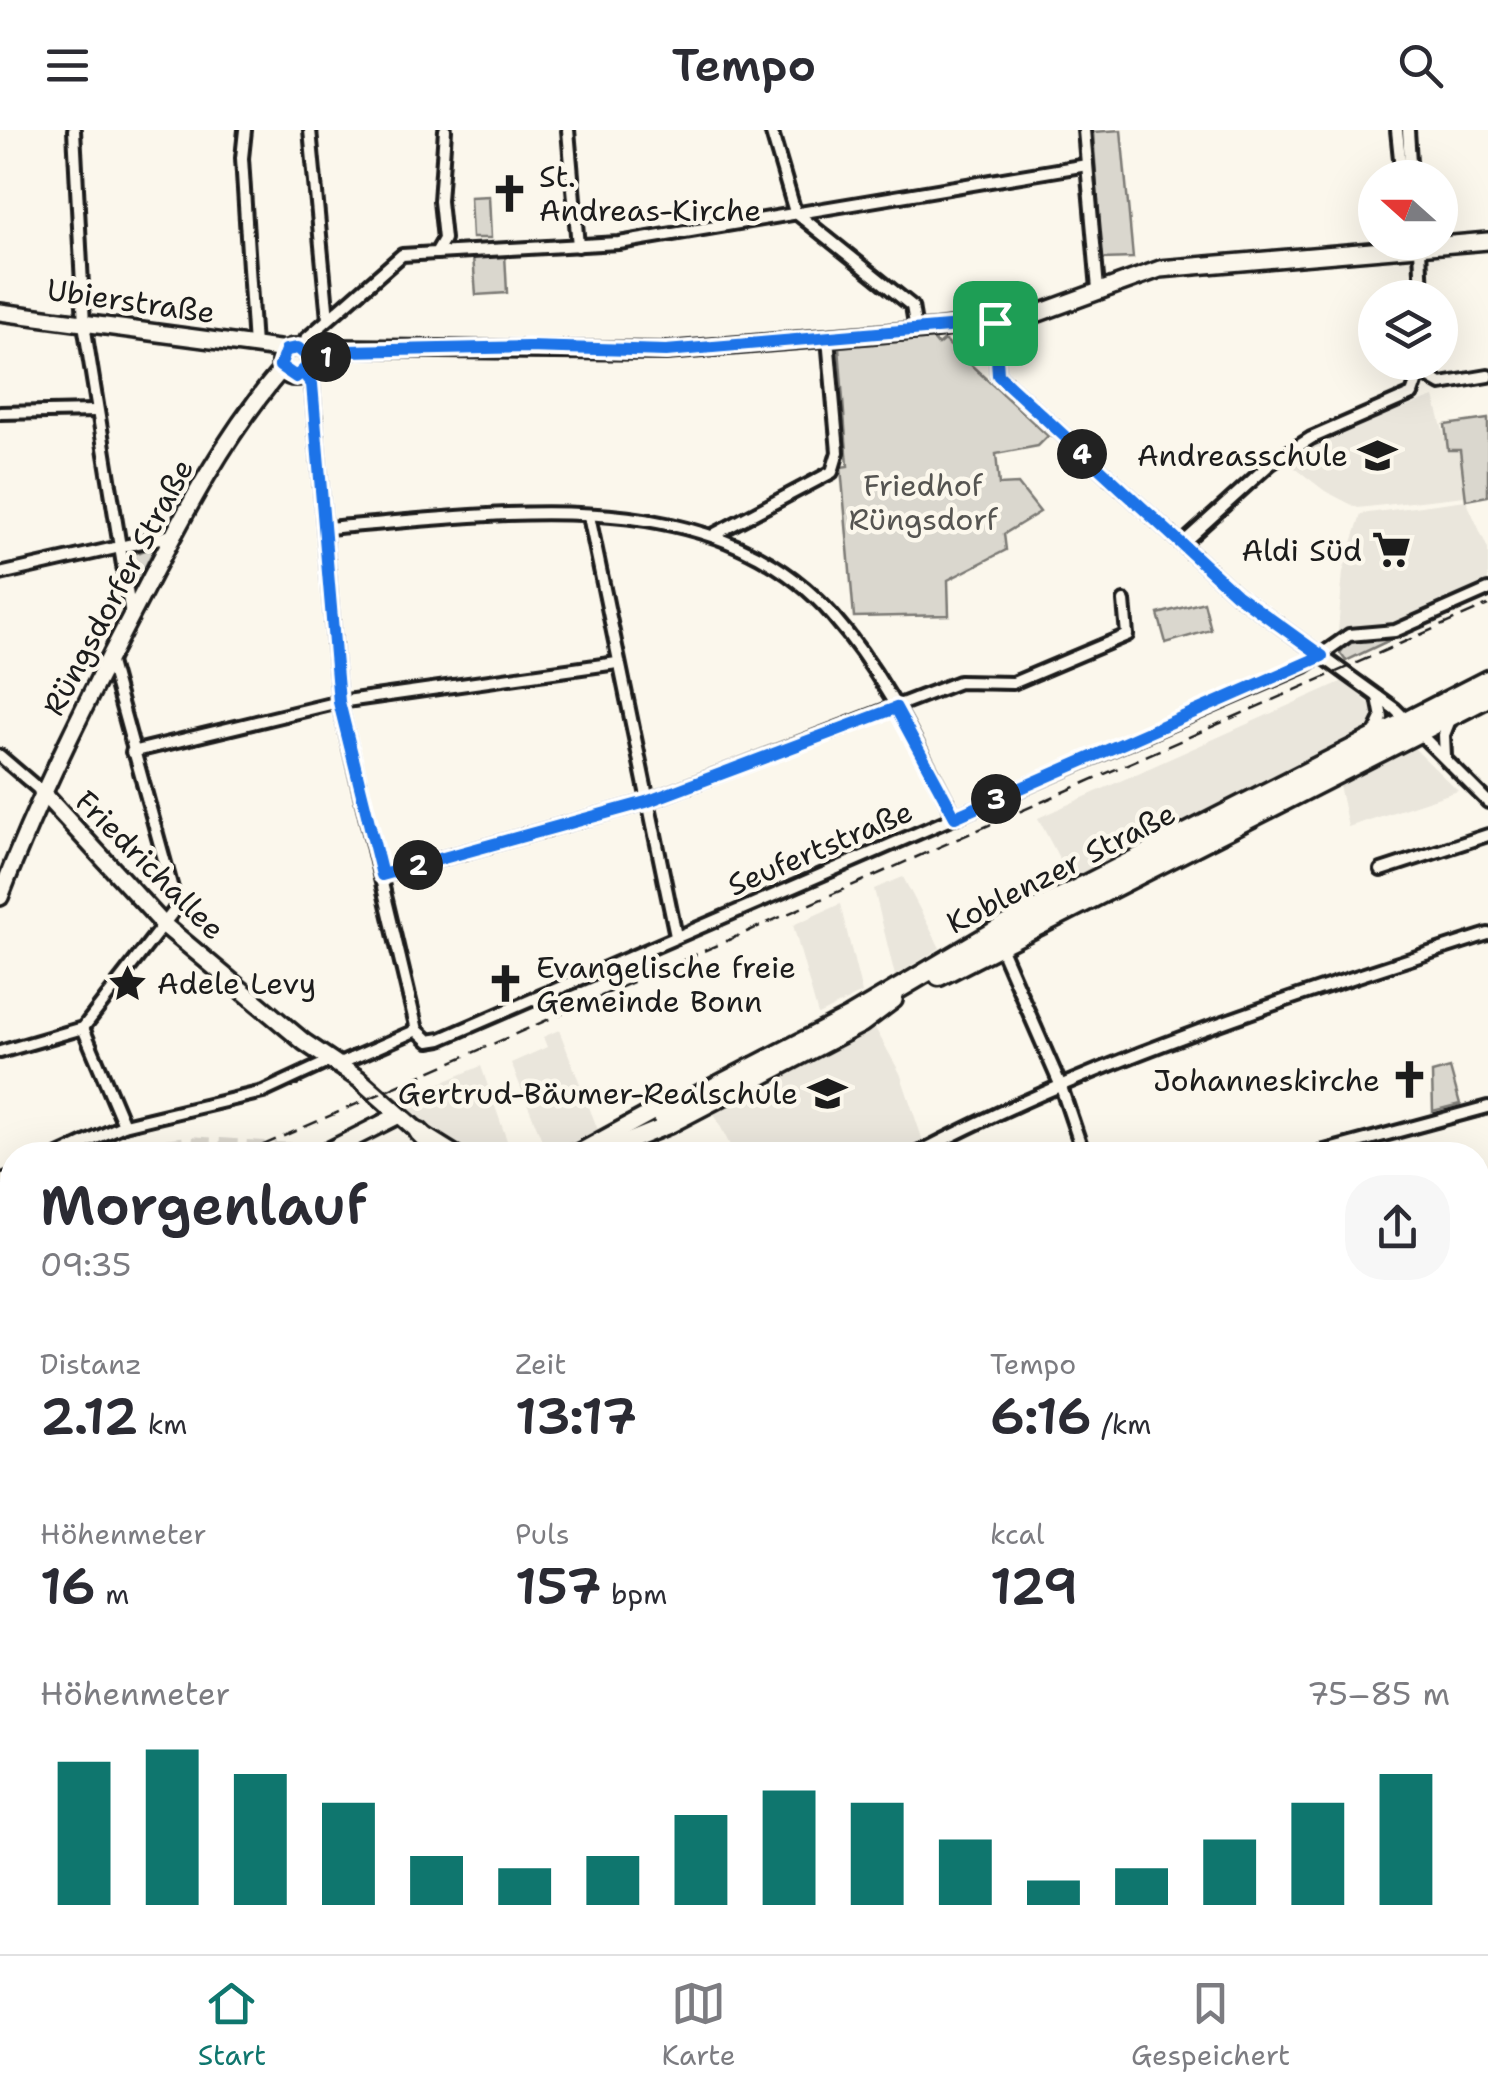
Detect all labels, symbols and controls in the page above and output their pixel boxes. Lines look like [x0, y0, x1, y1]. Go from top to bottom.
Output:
text: Tempo [672, 35, 816, 95]
icon: menu [40, 38, 95, 93]
icon: search [1393, 38, 1448, 93]
place label: St. Andreas-Kirche [539, 156, 761, 231]
north arrow [1358, 160, 1458, 260]
map controls [1358, 160, 1458, 380]
church icon: St. Andreas-Kirche [488, 172, 530, 214]
street label: Ubierstraße [44, 269, 218, 333]
button: layers [1358, 280, 1458, 380]
pin [953, 281, 1038, 366]
icon: arrive [968, 296, 1023, 351]
pin: 1 [301, 332, 351, 382]
text: 1 [320, 338, 332, 376]
pin: 4 [1057, 429, 1107, 479]
school or university icon: Andreasschule [1357, 434, 1399, 476]
text: 4 [1072, 435, 1092, 473]
place label: Andreasschule [1137, 435, 1348, 476]
street label: Rüngsdorfer Straße [33, 451, 203, 723]
park label: Friedhof Rüngsdorf [848, 465, 999, 540]
supermarket icon: Aldi Süd [1371, 529, 1413, 571]
place label: Aldi Süd [1241, 530, 1362, 571]
pin: 3 [971, 774, 1021, 824]
text: 3 [986, 780, 1006, 818]
street label: Friedrichallee [66, 781, 234, 949]
street label: Seufertstraße [721, 791, 919, 905]
street label: Koblenzer Straße [940, 793, 1182, 943]
pin: 2 [393, 840, 443, 890]
text: 2 [408, 846, 428, 884]
place label: Evangelische freie Gemeinde Bonn [536, 947, 796, 1022]
place icon: Adele Levy [106, 962, 148, 1004]
place label: Adele Levy [157, 963, 316, 1004]
church icon: Evangelische freie Gemeinde Bonn [485, 963, 527, 1005]
church icon: Johanneskirche [1389, 1059, 1431, 1101]
place label: Johanneskirche [1153, 1060, 1380, 1101]
school or university icon: Gertrud-Bäumer-Realschule [807, 1072, 849, 1114]
place label: Gertrud-Bäumer-Realschule [398, 1073, 798, 1114]
text: Morgenlauf [40, 1168, 367, 1242]
button: share [1345, 1175, 1450, 1280]
text: 09:35 [40, 1243, 131, 1286]
text: Distanz [40, 1345, 142, 1383]
text: Zeit [515, 1345, 566, 1383]
text: Tempo [990, 1345, 1076, 1383]
text: 2.12 [40, 1383, 138, 1450]
text: 13:17 [515, 1383, 637, 1450]
text: 6:16 [990, 1383, 1092, 1450]
text: km [138, 1405, 187, 1443]
text: /km [1092, 1405, 1151, 1443]
text: Höhenmeter [40, 1515, 207, 1553]
text: Puls [515, 1515, 570, 1553]
text: kcal [990, 1515, 1044, 1553]
text: 16 [40, 1553, 96, 1620]
text: 157 [515, 1553, 601, 1620]
text: 129 [990, 1553, 1078, 1620]
text: m [96, 1575, 129, 1613]
text: bpm [601, 1575, 667, 1613]
text: Höhenmeter [40, 1672, 230, 1715]
text: 75–85 m [1307, 1672, 1450, 1715]
tab: Start [198, 1976, 266, 2074]
tab: Karte [662, 1976, 736, 2074]
tab: Gespeichert [1131, 1976, 1290, 2074]

